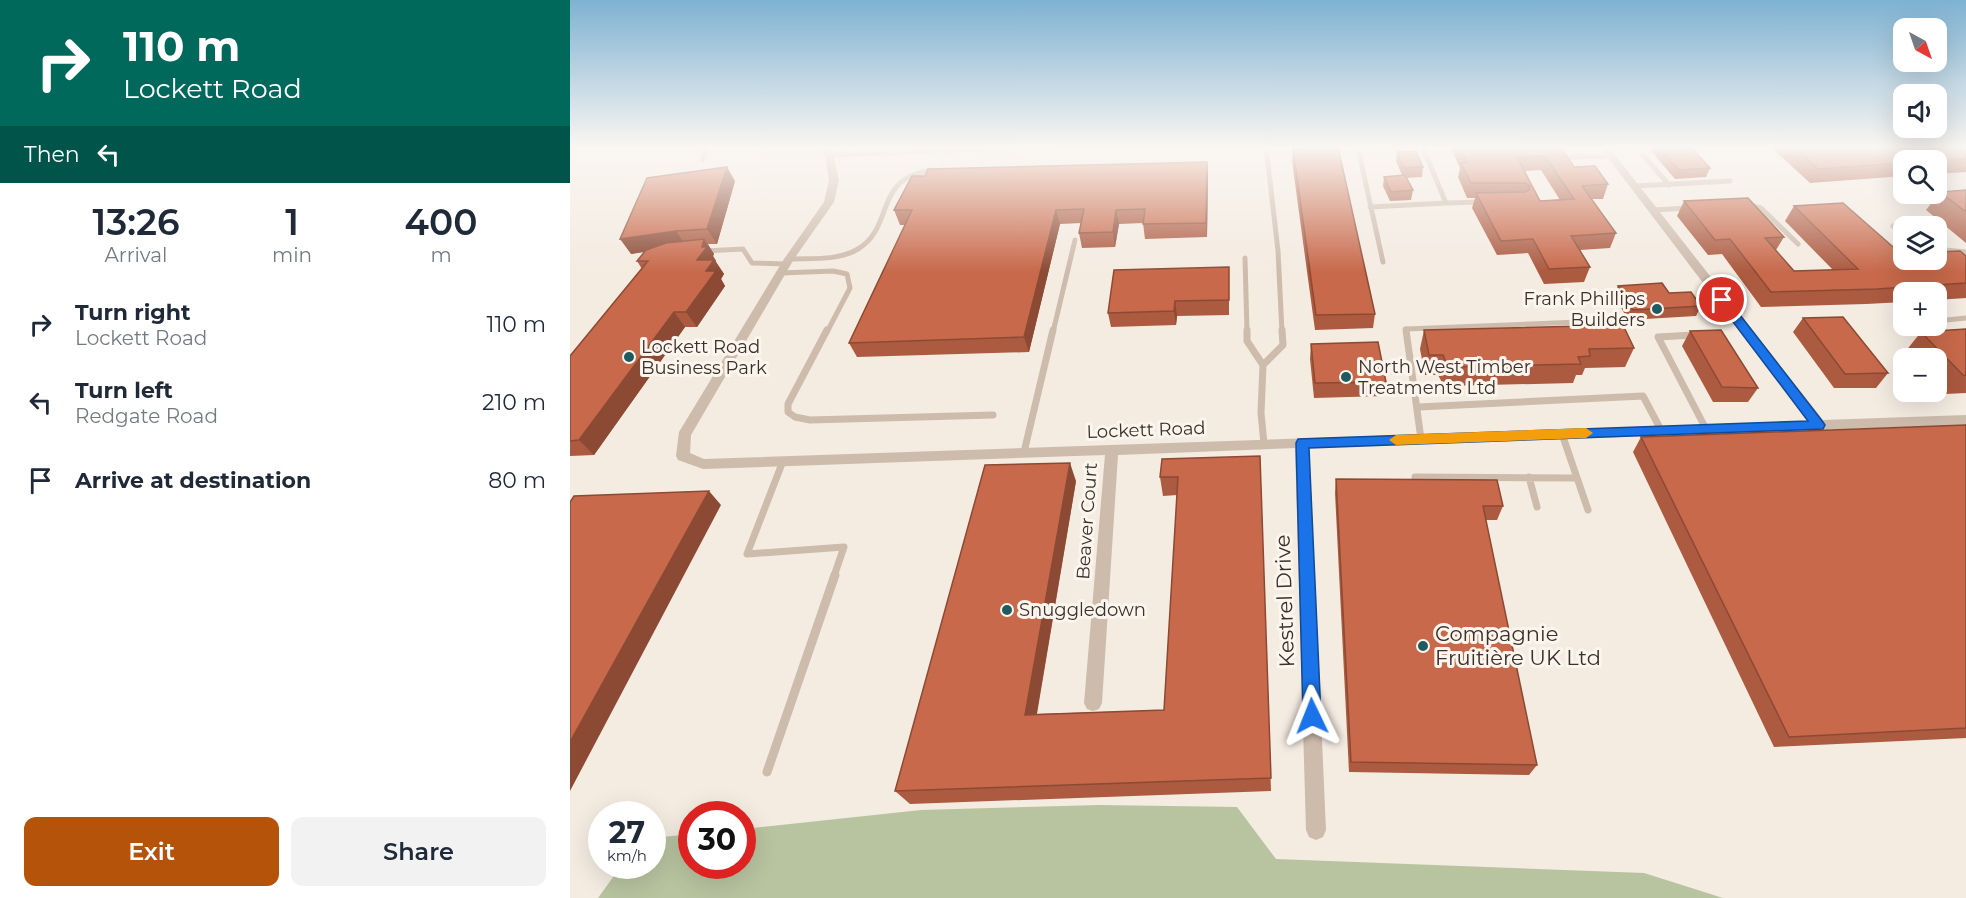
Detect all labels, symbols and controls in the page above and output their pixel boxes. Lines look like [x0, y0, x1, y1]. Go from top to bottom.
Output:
north arrow [1893, 18, 1947, 72]
map controls [1893, 18, 1947, 402]
text: 110 m [123, 20, 240, 72]
icon: right [24, 24, 102, 102]
text: Lockett Road [123, 72, 302, 105]
button: sound [1893, 84, 1947, 138]
icon: left [92, 138, 125, 171]
text: Then [24, 141, 80, 168]
button: search [1893, 150, 1947, 204]
text: 13:26 [92, 200, 179, 244]
text: 1 [285, 200, 299, 244]
text: 400 [405, 200, 477, 244]
button: layers [1893, 216, 1947, 270]
text: Arrival [104, 243, 168, 267]
text: min [272, 243, 312, 267]
text: m [430, 243, 452, 267]
pin [1696, 274, 1747, 325]
button: + [1893, 282, 1947, 336]
icon: arrive [1705, 283, 1738, 316]
place label: Frank Phillips Builders [1524, 288, 1645, 331]
text: Turn right [75, 299, 190, 326]
marker: Frank Phillips Builders [1650, 302, 1664, 316]
icon: right [24, 308, 57, 341]
text: 110 m [486, 311, 546, 338]
text: Lockett Road [75, 326, 207, 350]
place label: Lockett Road Business Park [641, 336, 767, 379]
button: − [1893, 348, 1947, 402]
marker: Lockett Road Business Park [622, 350, 636, 364]
place label: North West Timber Treatments Ltd [1358, 356, 1531, 399]
marker: North West Timber Treatments Ltd [1339, 370, 1353, 384]
text: Turn left [75, 377, 173, 404]
icon: left [24, 386, 57, 419]
text: 210 m [482, 389, 546, 416]
text: Redgate Road [75, 404, 218, 428]
street label: Lockett Road [1086, 417, 1206, 443]
street label: Beaver Court [1072, 462, 1102, 580]
icon: arrive [24, 464, 57, 497]
text: Arrive at destination [75, 467, 311, 494]
text: 80 m [488, 467, 546, 494]
street label: Kestrel Drive [1270, 534, 1299, 668]
place label: Snuggledown [1019, 599, 1146, 621]
marker: Snuggledown [1000, 603, 1014, 617]
place label: Compagnie Fruitière UK Ltd [1435, 621, 1601, 670]
marker: Compagnie Fruitière UK Ltd [1416, 639, 1430, 653]
position arrow [1280, 684, 1344, 748]
speed limit sign: 30 [678, 801, 756, 879]
text: 27 [609, 814, 645, 851]
button: Exit [24, 817, 279, 886]
button: Share [291, 817, 546, 886]
text: km/h [607, 846, 647, 865]

